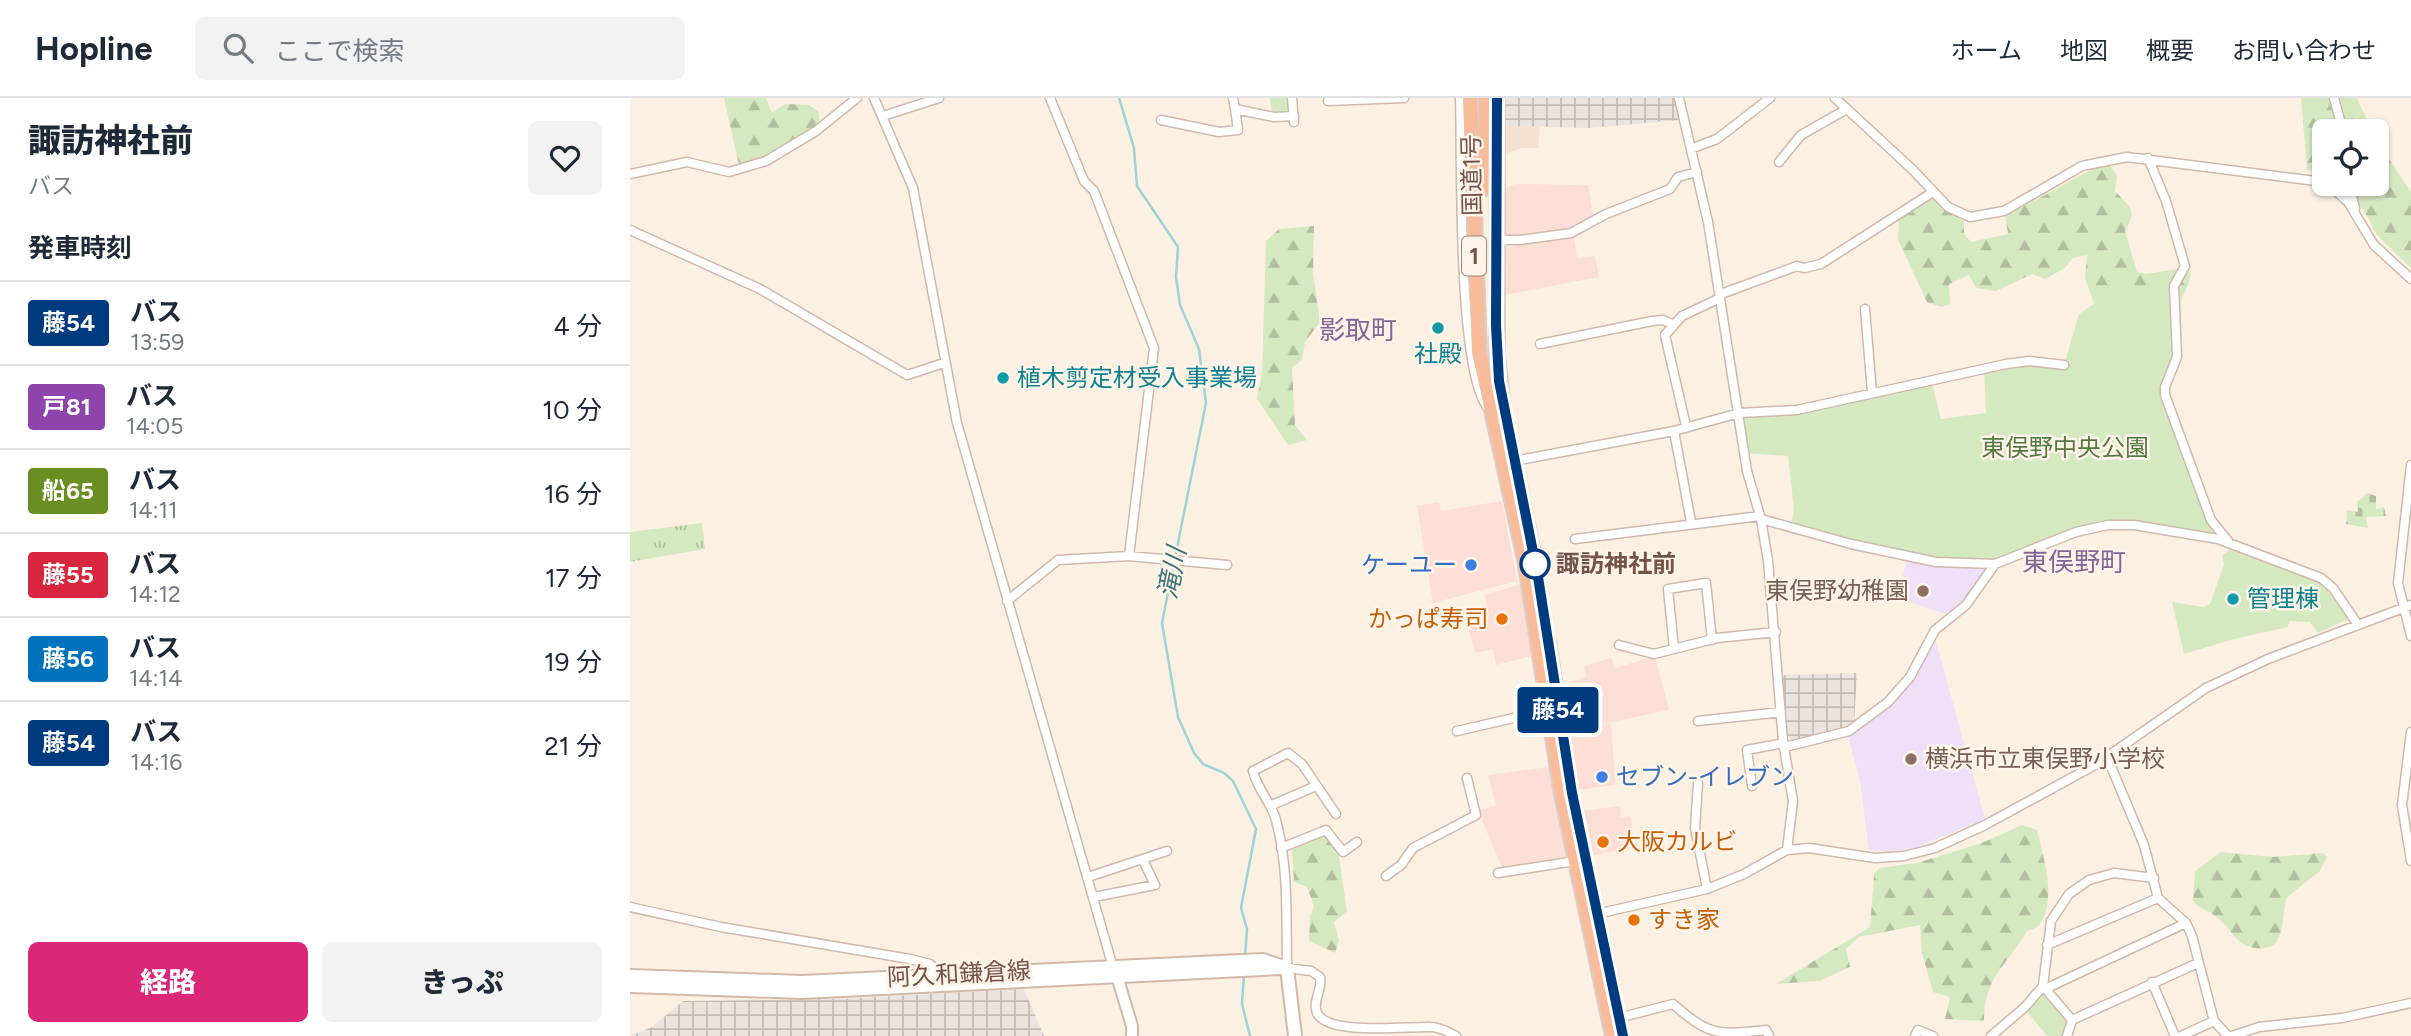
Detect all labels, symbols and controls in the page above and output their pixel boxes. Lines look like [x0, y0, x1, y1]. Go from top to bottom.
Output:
search box [195, 17, 685, 80]
text: Hopline [35, 29, 153, 68]
icon: search [219, 29, 257, 67]
text: ここで検索 [275, 35, 405, 67]
text: ホーム [1951, 36, 2022, 65]
text: 地図 [2060, 36, 2108, 65]
text: 概要 [2146, 36, 2194, 65]
text: お問い合わせ [2232, 36, 2376, 65]
map controls [2312, 119, 2389, 196]
button: locate [2312, 119, 2389, 196]
text: 諏訪神社前 [28, 121, 193, 160]
button: heart [528, 121, 602, 195]
street label: 国道1号 [1456, 134, 1487, 216]
text: バス [28, 172, 74, 200]
text: 発車時刻 [28, 232, 132, 264]
road number: 1 [1462, 237, 1486, 276]
text: バス [130, 296, 182, 328]
text: 藤54 [42, 308, 95, 337]
text: 4 分 [553, 310, 602, 342]
district label: 影取町 [1319, 314, 1397, 346]
marker: 社殿 [1430, 320, 1446, 336]
text: 13:59 [130, 328, 184, 356]
place label: 社殿 [1414, 339, 1462, 368]
place label: 植木剪定材受入事業場 [1017, 363, 1257, 392]
marker: 植木剪定材受入事業場 [995, 370, 1011, 386]
text: バス [126, 380, 178, 412]
text: 戸81 [42, 392, 91, 421]
text: 10 分 [542, 394, 602, 426]
text: 14:05 [126, 412, 184, 440]
park label: 東俣野中央公園 [1981, 433, 2149, 462]
text: バス [129, 464, 181, 496]
text: 船65 [42, 476, 94, 505]
text: 16 分 [544, 478, 602, 510]
text: 14:11 [129, 496, 177, 524]
water label: 滝川 [1151, 541, 1193, 602]
district label: 東俣野町 [2022, 546, 2126, 578]
text: バス [129, 548, 181, 580]
marker: 諏訪神社前 [1520, 549, 1550, 579]
place label: 諏訪神社前 [1556, 549, 1676, 578]
place label: ケーユー [1361, 550, 1457, 579]
marker: ケーユー [1463, 557, 1479, 573]
text: 藤55 [42, 560, 94, 589]
text: 17 分 [545, 562, 602, 594]
place label: 東俣野幼稚園 [1765, 576, 1909, 605]
text: 14:12 [129, 580, 181, 608]
marker: 東俣野幼稚園 [1915, 583, 1931, 599]
place label: 管理棟 [2247, 584, 2319, 613]
marker: 管理棟 [2225, 591, 2241, 607]
place label: かっぱ寿司 [1368, 604, 1488, 633]
marker: かっぱ寿司 [1494, 611, 1510, 627]
text: バス [129, 632, 181, 664]
text: 藤56 [42, 644, 94, 673]
text: 19 分 [544, 646, 602, 678]
text: 14:14 [129, 664, 182, 692]
line badge: 藤54 [1518, 687, 1598, 733]
text: 藤54 [1531, 695, 1585, 724]
text: バス [130, 716, 182, 748]
text: 藤54 [42, 728, 95, 757]
text: 21 分 [544, 730, 602, 762]
place label: 横浜市立東俣野小学校 [1925, 744, 2165, 773]
text: 14:16 [130, 748, 182, 776]
marker: 横浜市立東俣野小学校 [1903, 751, 1919, 767]
place label: セブン-イレブン [1616, 762, 1794, 791]
marker: セブン-イレブン [1594, 769, 1610, 785]
place label: 大阪カルビ [1617, 827, 1737, 856]
marker: 大阪カルビ [1595, 834, 1611, 850]
place label: すき家 [1648, 905, 1720, 934]
marker: すき家 [1626, 912, 1642, 928]
button: 経路 [28, 942, 308, 1022]
button: きっぷ [322, 942, 602, 1022]
street label: 阿久和鎌倉線 [886, 955, 1032, 992]

